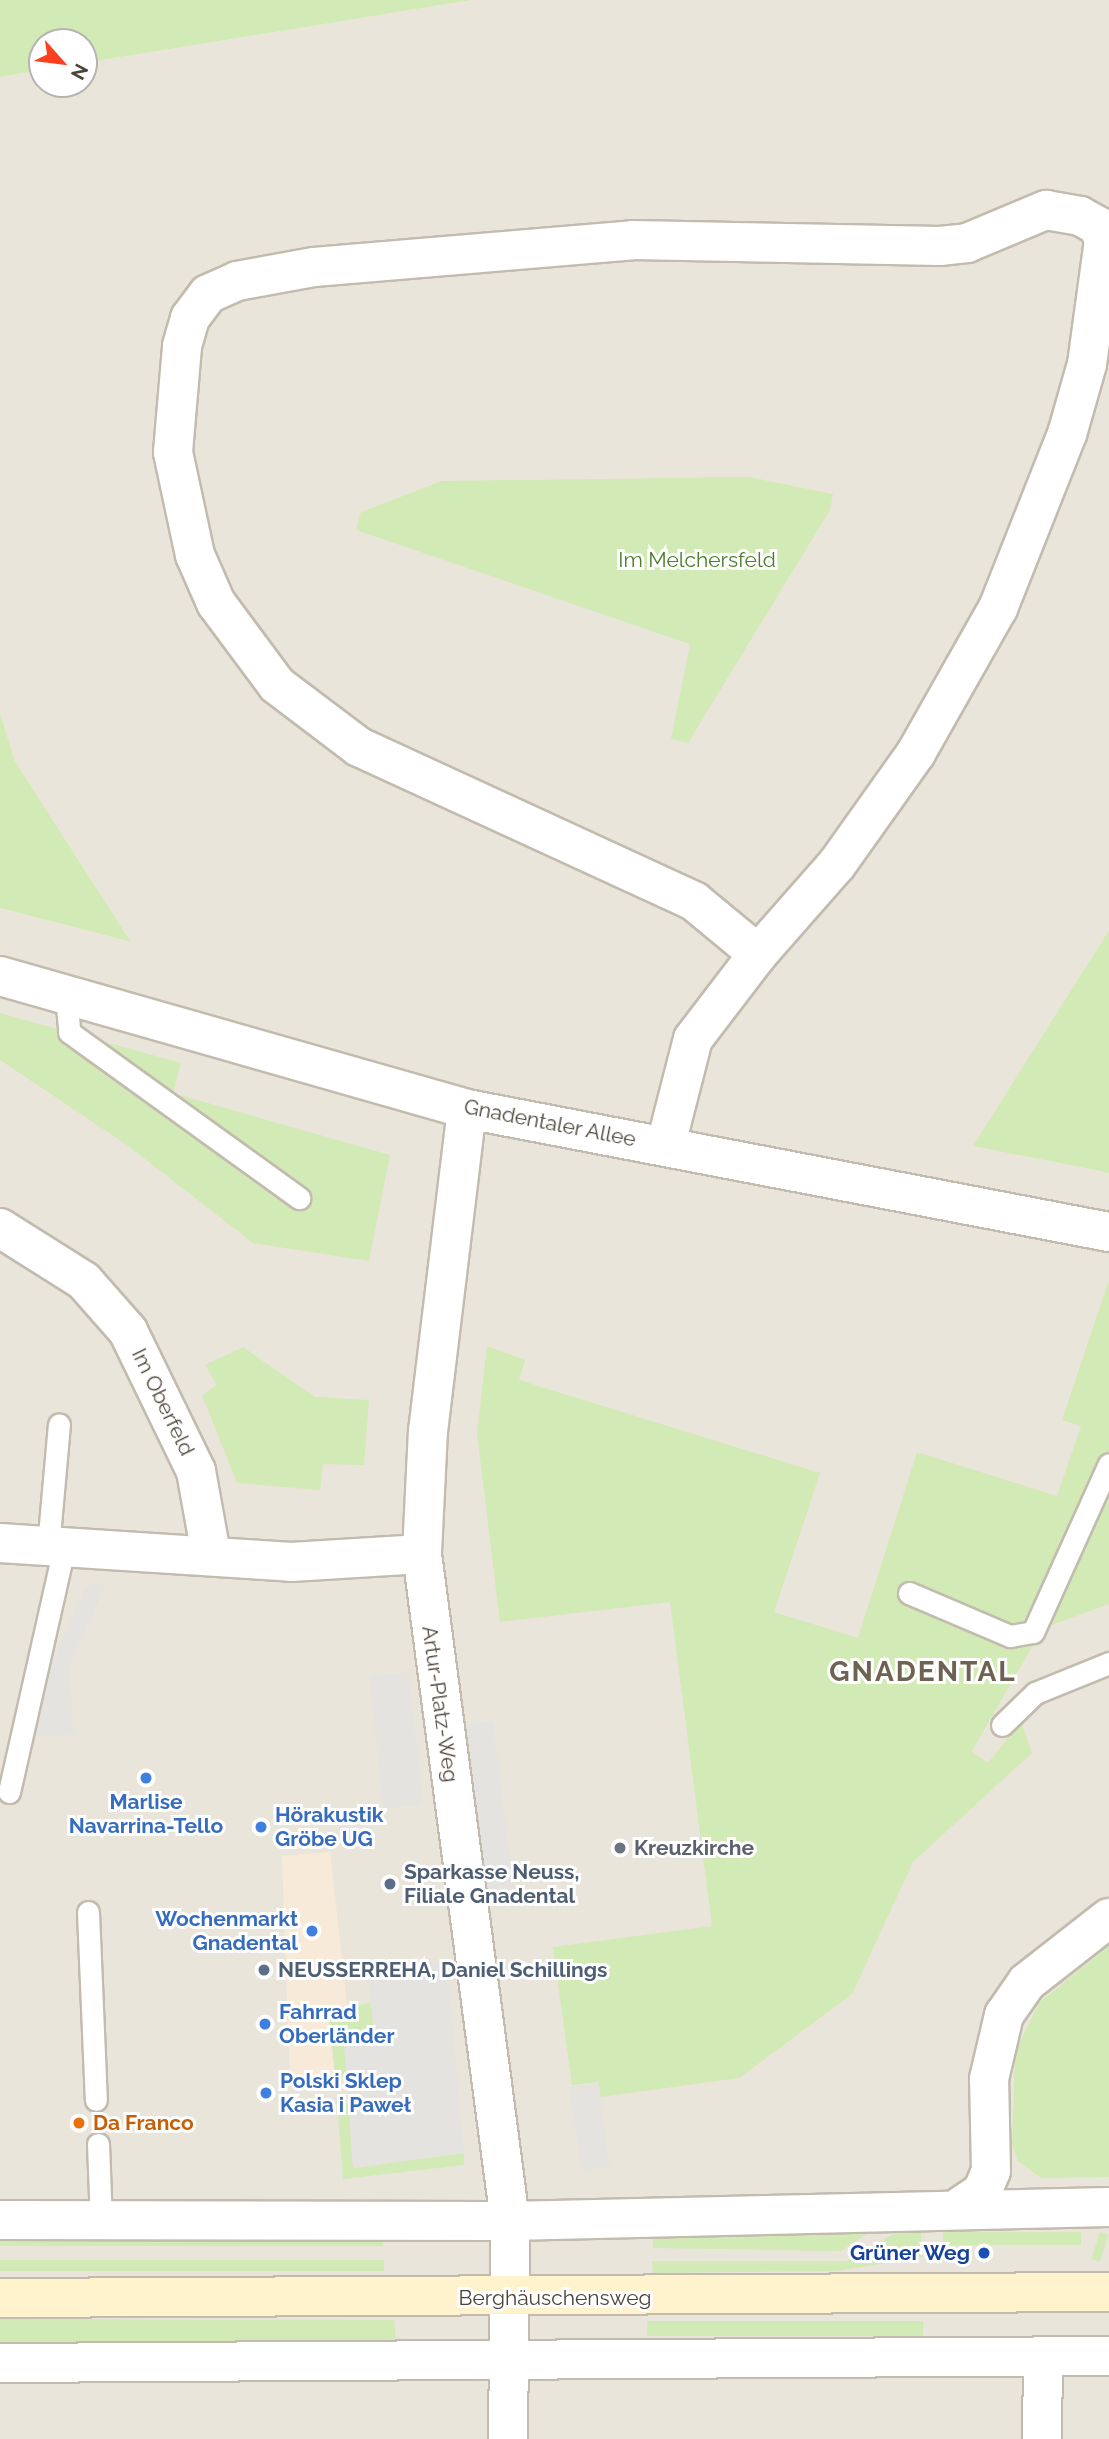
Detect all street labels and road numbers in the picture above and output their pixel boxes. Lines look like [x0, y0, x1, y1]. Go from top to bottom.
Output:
street label: Gnadentaler Allee [461, 1094, 639, 1152]
street label: Im Oberfeld [126, 1344, 200, 1460]
street label: Artur-Platz-Weg [417, 1624, 463, 1784]
street label: Berghäuschensweg [459, 2285, 651, 2311]

